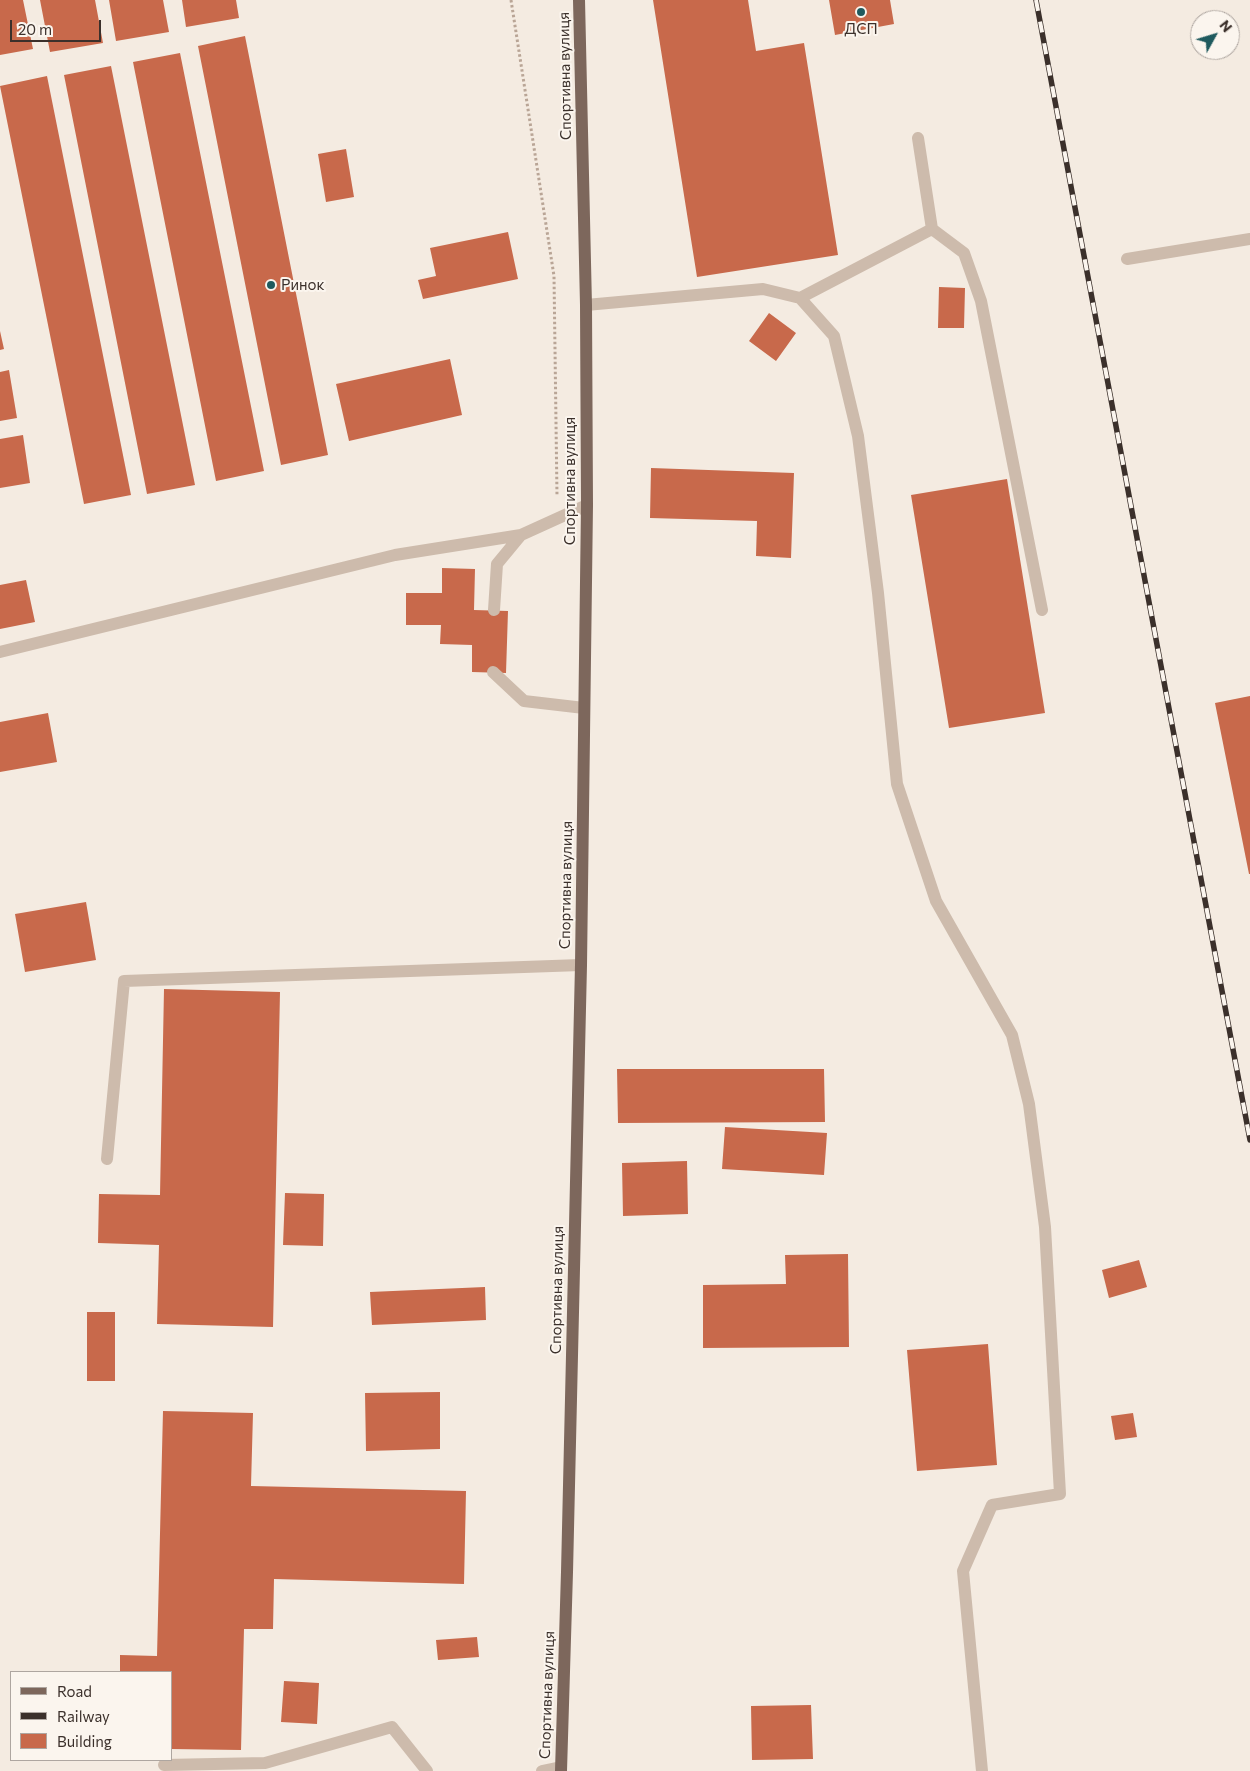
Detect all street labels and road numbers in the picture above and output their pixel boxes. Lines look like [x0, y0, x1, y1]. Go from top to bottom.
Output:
street label: Спортивна вулиця [555, 12, 575, 140]
street label: Спортивна вулиця [561, 417, 579, 545]
street label: Спортивна вулиця [556, 821, 576, 949]
street label: Спортивна вулиця [547, 1226, 567, 1354]
street label: Спортивна вулиця [536, 1631, 558, 1759]

